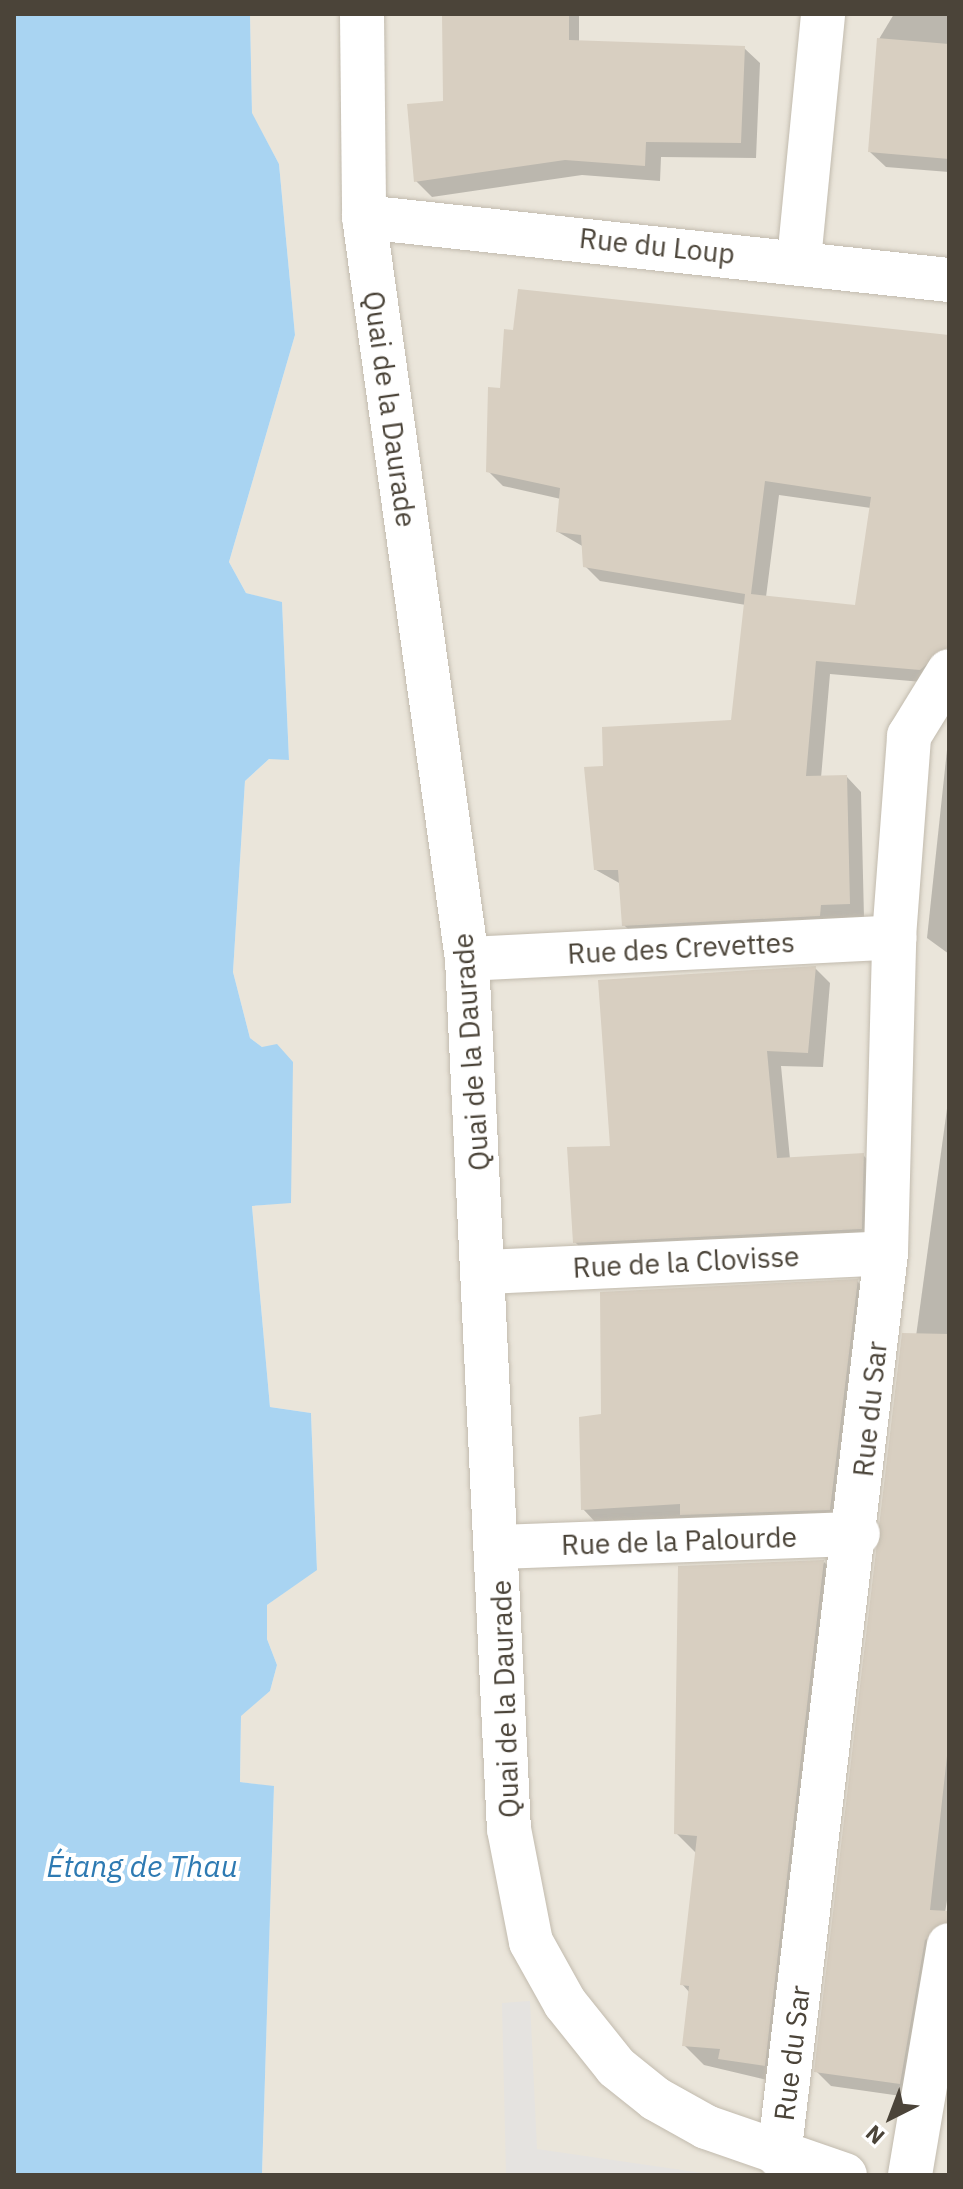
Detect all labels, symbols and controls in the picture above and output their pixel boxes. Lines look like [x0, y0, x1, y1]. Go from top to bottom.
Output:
street label: Rue du Loup [578, 221, 736, 271]
street label: Quai de la Daurade [357, 289, 423, 529]
street label: Rue des Crevettes [566, 925, 796, 971]
street label: Quai de la Daurade [446, 932, 496, 1172]
street label: Rue de la Clovisse [572, 1239, 800, 1285]
street label: Rue du Sar [846, 1340, 894, 1478]
street label: Rue de la Palourde [561, 1520, 797, 1562]
street label: Quai de la Daurade [484, 1579, 526, 1819]
water label: Étang de Thau [46, 1848, 238, 1884]
street label: Rue du Sar [767, 1983, 817, 2123]
north arrow [851, 2077, 931, 2157]
text: N [859, 2119, 890, 2151]

